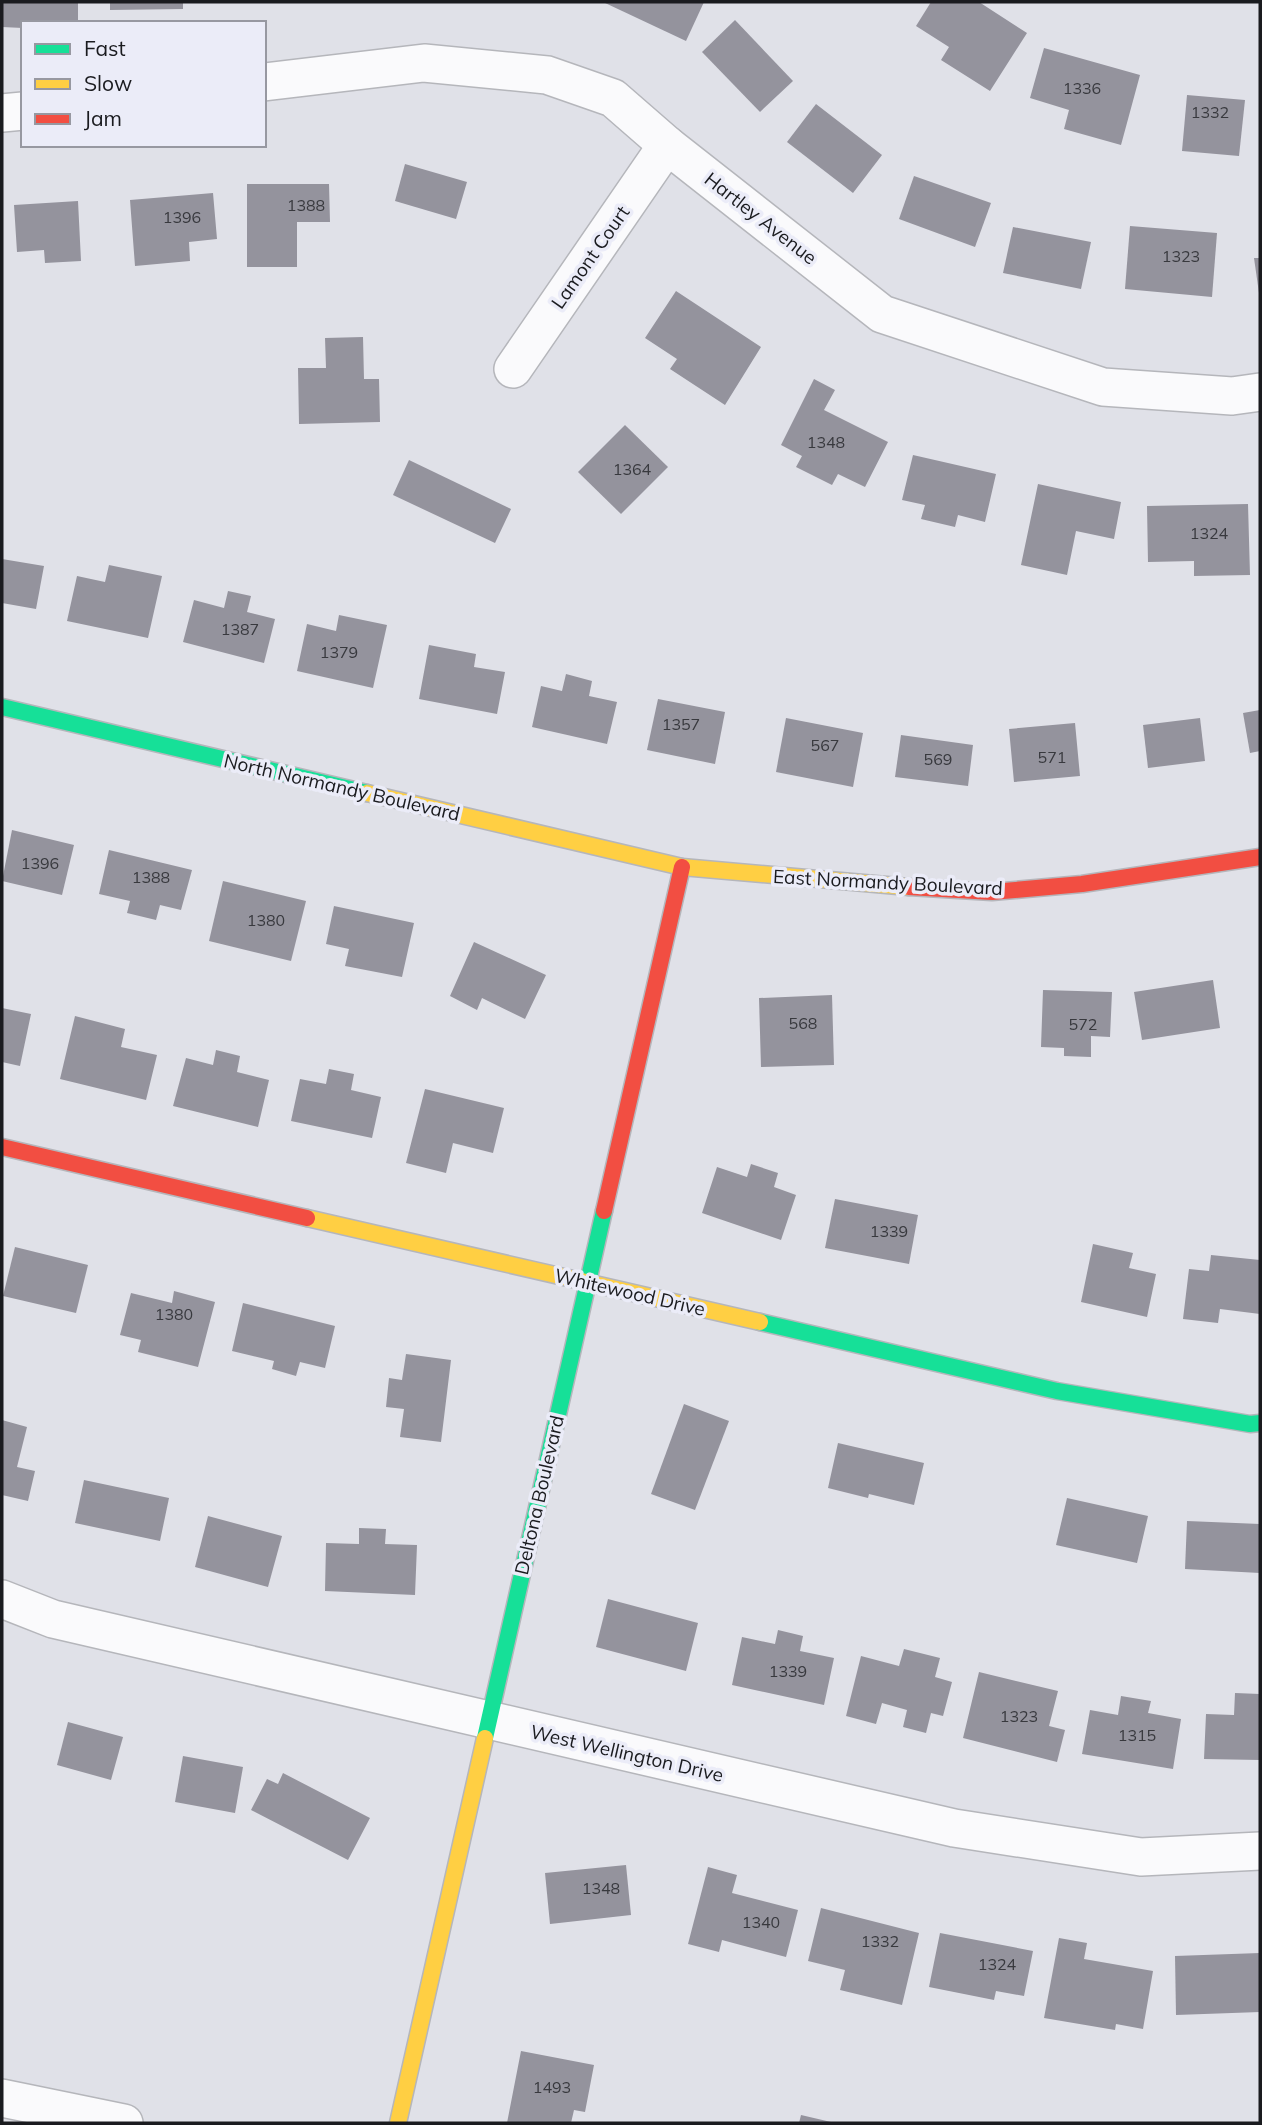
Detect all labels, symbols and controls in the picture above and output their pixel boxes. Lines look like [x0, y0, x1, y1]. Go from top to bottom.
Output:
legend [21, 21, 266, 147]
text: Fast [84, 35, 126, 61]
text: Slow [84, 70, 132, 96]
house number: 1336 [1063, 78, 1101, 98]
house number: 1332 [1191, 102, 1229, 122]
text: Jam [84, 105, 122, 131]
street label: Hartley Avenue [700, 167, 822, 269]
house number: 1388 [287, 195, 325, 215]
street label: Lamont Court [546, 201, 635, 313]
house number: 1396 [163, 207, 201, 227]
house number: 1323 [1162, 246, 1200, 266]
house number: 1348 [807, 432, 845, 452]
house number: 1364 [613, 459, 652, 479]
house number: 1324 [1190, 523, 1229, 543]
house number: 1387 [221, 619, 259, 639]
house number: 1379 [320, 642, 358, 662]
house number: 1357 [662, 714, 700, 734]
house number: 567 [811, 735, 839, 755]
house number: 571 [1038, 747, 1066, 767]
street label: North Normandy Boulevard [222, 748, 462, 826]
house number: 569 [924, 749, 952, 769]
house number: 1396 [21, 853, 59, 873]
street label: East Normandy Boulevard [773, 864, 1003, 900]
house number: 1388 [132, 867, 170, 887]
house number: 1380 [247, 910, 285, 930]
house number: 568 [789, 1013, 817, 1033]
house number: 572 [1069, 1014, 1097, 1034]
house number: 1339 [870, 1221, 908, 1241]
street label: Whitewood Drive [552, 1263, 708, 1321]
house number: 1380 [155, 1304, 193, 1324]
street label: Deltona Boulevard [509, 1413, 569, 1577]
house number: 1339 [769, 1661, 807, 1681]
house number: 1323 [1000, 1706, 1038, 1726]
street label: West Wellington Drive [528, 1719, 726, 1787]
house number: 1315 [1118, 1725, 1156, 1745]
house number: 1348 [582, 1878, 620, 1898]
house number: 1340 [742, 1912, 780, 1932]
house number: 1332 [861, 1931, 899, 1951]
house number: 1324 [978, 1954, 1017, 1974]
house number: 1493 [533, 2077, 571, 2097]

